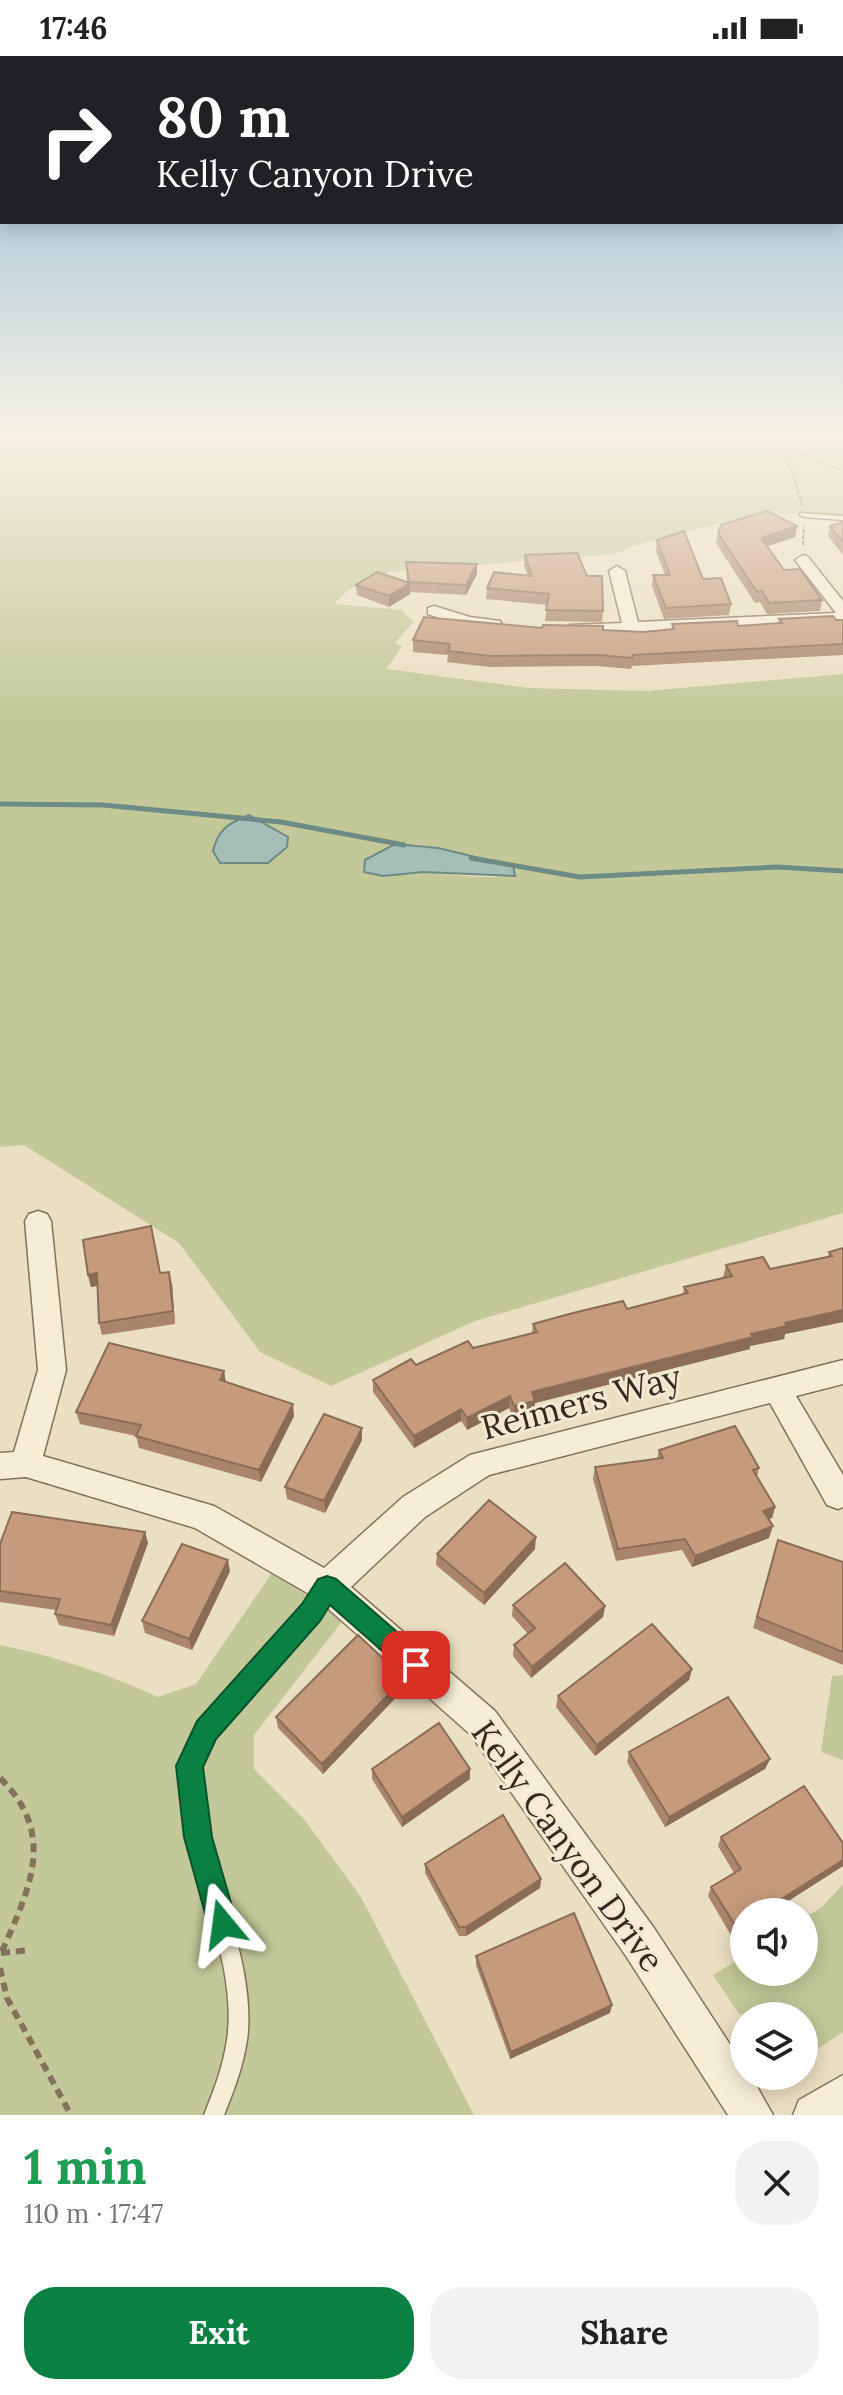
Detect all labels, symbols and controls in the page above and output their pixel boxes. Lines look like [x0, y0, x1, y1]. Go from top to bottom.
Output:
text: 17:46 [40, 9, 107, 47]
text: 80 m [156, 81, 290, 152]
icon: right [24, 88, 128, 192]
text: Kelly Canyon Drive [156, 151, 474, 197]
street label: Reimers Way [476, 1354, 686, 1450]
pin [382, 1631, 450, 1699]
icon: arrive [394, 1643, 438, 1687]
street label: Kelly Canyon Drive [462, 1712, 674, 1980]
position arrow [181, 1882, 265, 1966]
map controls [730, 1898, 818, 2090]
button: sound [730, 1898, 818, 1986]
button: layers [730, 2002, 818, 2090]
text: 1 min [24, 2136, 147, 2197]
button: close [735, 2141, 819, 2225]
text: 110 m · 17:47 [24, 2197, 163, 2230]
button: Exit [24, 2287, 414, 2379]
button: Share [430, 2287, 819, 2379]

